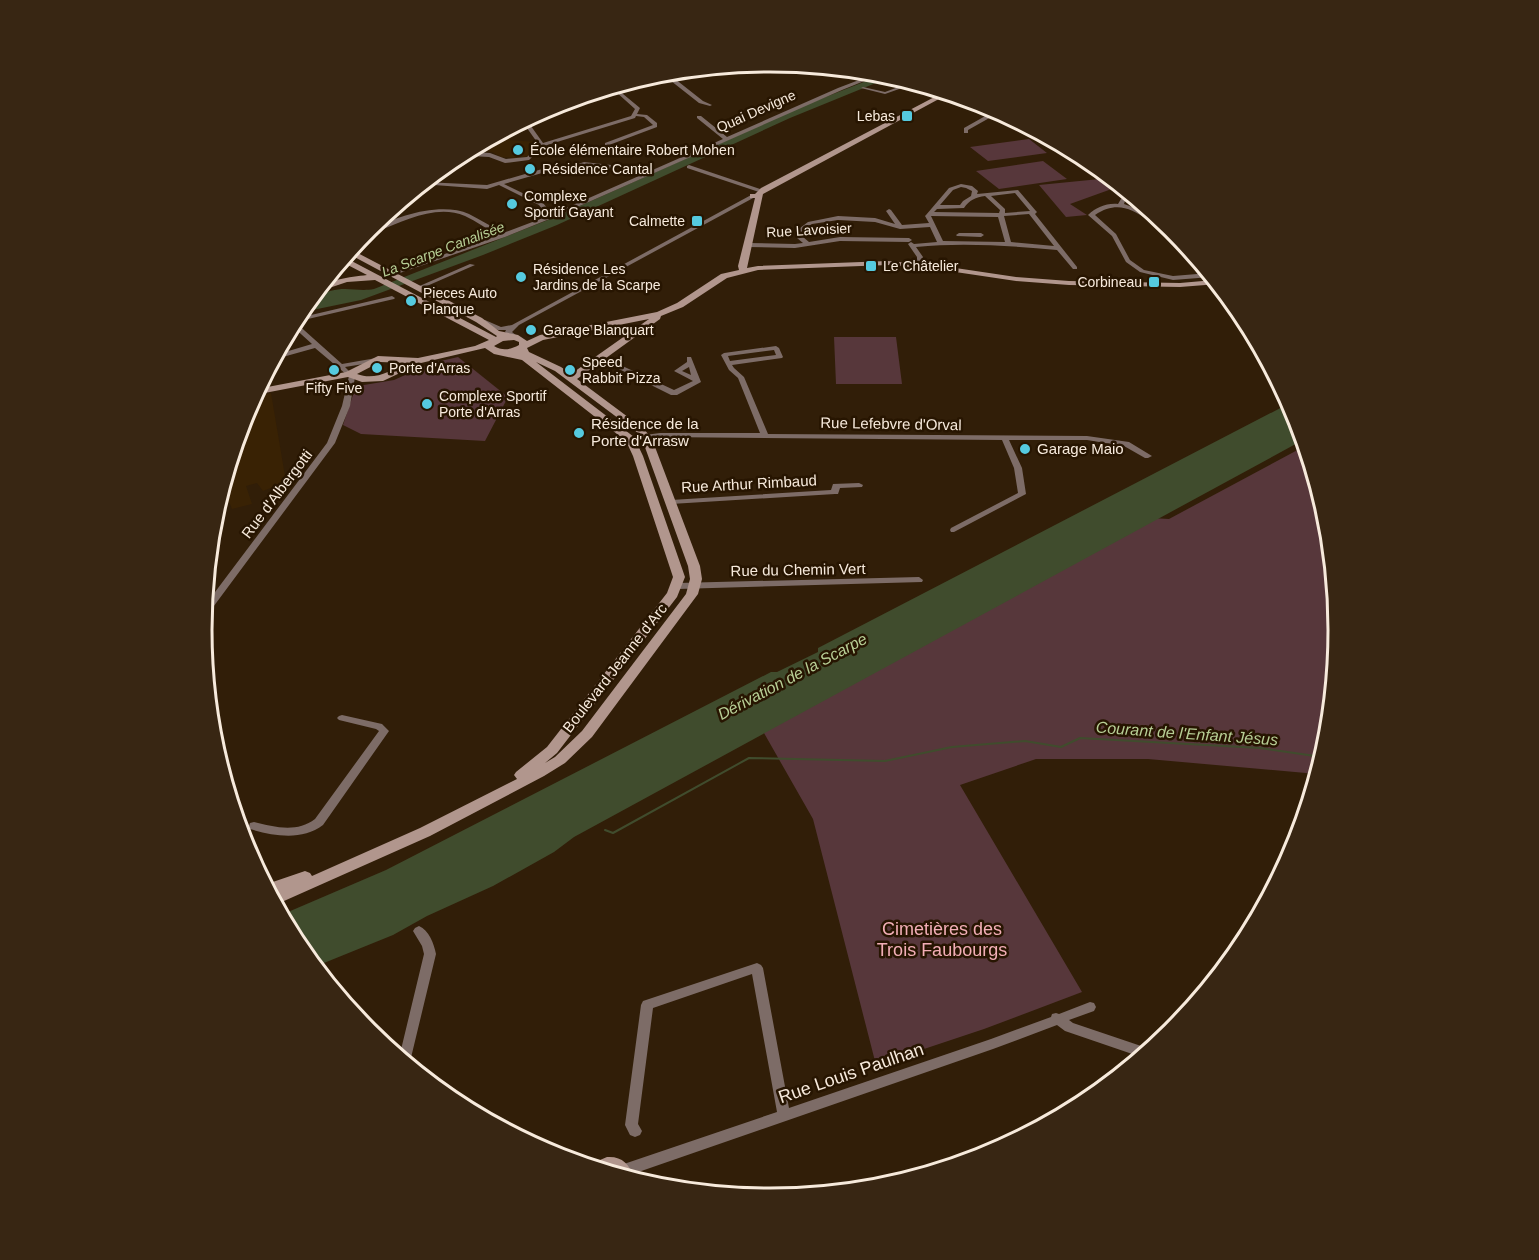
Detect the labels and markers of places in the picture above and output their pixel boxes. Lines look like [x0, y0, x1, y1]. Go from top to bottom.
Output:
place label: Lebas [857, 108, 895, 124]
marker: Lebas [900, 109, 914, 123]
place label: École élémentaire Robert Mohen [530, 142, 735, 158]
marker: École élémentaire Robert Mohen [511, 143, 525, 157]
place label: Résidence Cantal [542, 161, 653, 177]
marker: Résidence Cantal [523, 162, 537, 176]
place label: Complexe Sportif Gayant [524, 188, 614, 220]
marker: Complexe Sportif Gayant [505, 197, 519, 211]
place label: Calmette [629, 213, 685, 229]
marker: Calmette [690, 214, 704, 228]
place label: Le Châtelier [883, 258, 959, 274]
marker: Le Châtelier [864, 259, 878, 273]
place label: Résidence Les Jardins de la Scarpe [533, 261, 661, 293]
marker: Résidence Les Jardins de la Scarpe [514, 270, 528, 284]
place label: Corbineau [1077, 274, 1142, 290]
marker: Corbineau [1147, 275, 1161, 289]
place label: Pieces Auto Planque [423, 285, 497, 317]
marker: Pieces Auto Planque [404, 294, 418, 308]
place label: Garage Blanquart [543, 322, 654, 338]
marker: Garage Blanquart [524, 323, 538, 337]
place label: Speed Rabbit Pizza [582, 354, 661, 386]
place label: Porte d'Arras [389, 360, 470, 376]
marker: Porte d'Arras [370, 361, 384, 375]
marker: Fifty Five [327, 363, 341, 377]
marker: Speed Rabbit Pizza [563, 363, 577, 377]
place label: Fifty Five [306, 380, 363, 396]
place label: Complexe Sportif Porte d'Arras [439, 388, 546, 420]
marker: Complexe Sportif Porte d'Arras [420, 397, 434, 411]
place label: Résidence de la Porte d'Arrasw [591, 415, 699, 449]
marker: Résidence de la Porte d'Arrasw [572, 426, 586, 440]
place label: Garage Maio [1037, 440, 1124, 457]
marker: Garage Maio [1018, 442, 1032, 456]

